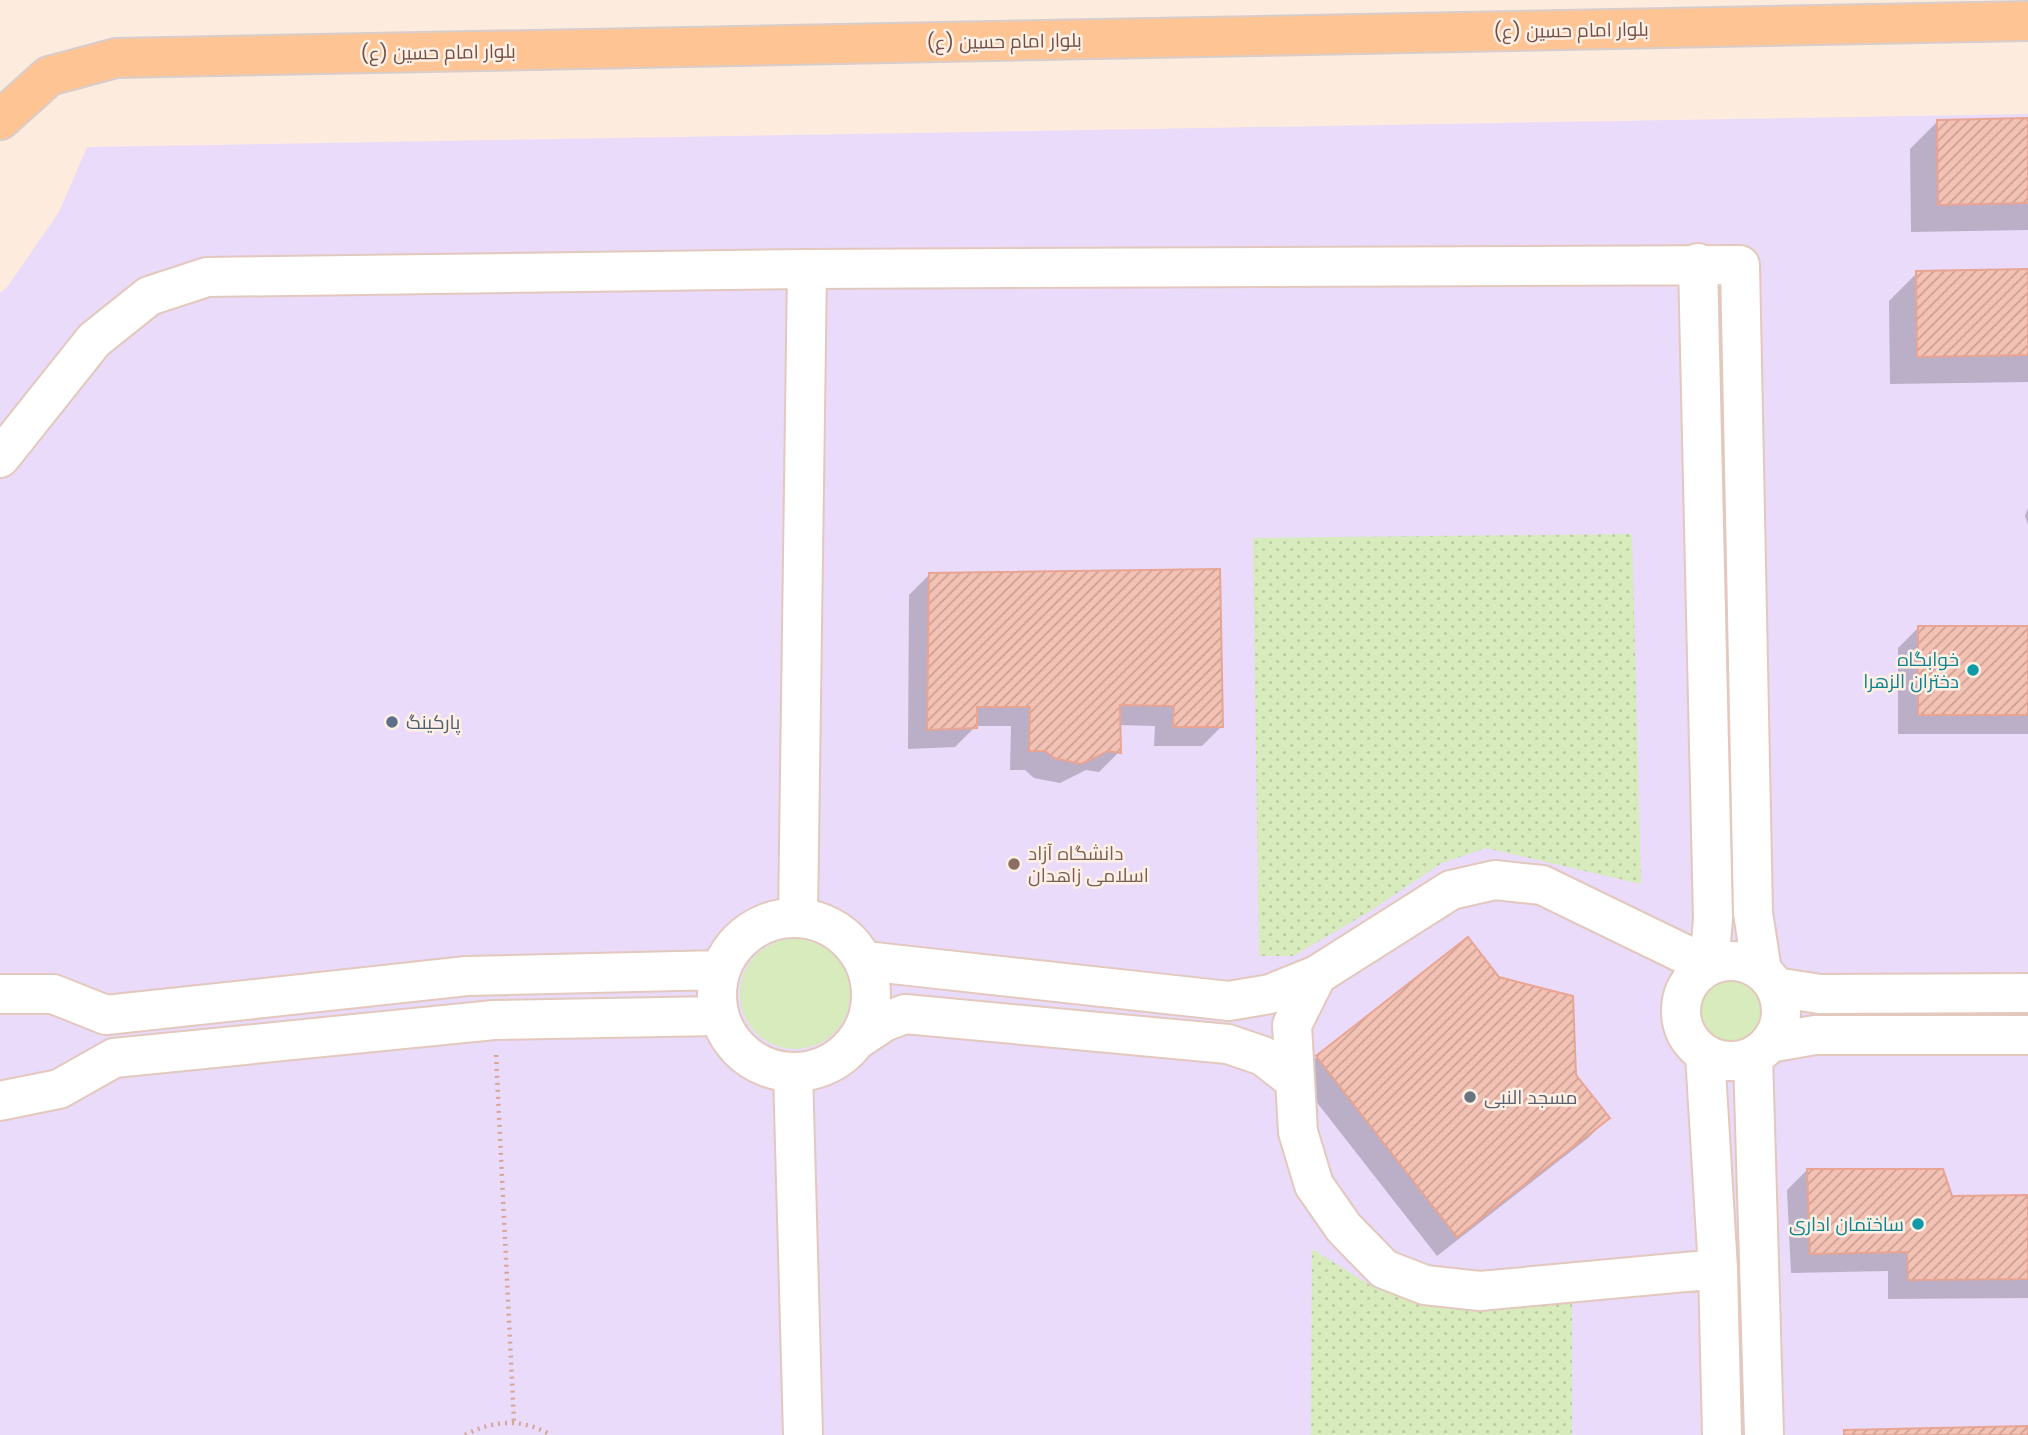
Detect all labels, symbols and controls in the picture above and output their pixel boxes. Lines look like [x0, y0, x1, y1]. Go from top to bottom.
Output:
street label: بلوار امام حسین (ع) [1493, 16, 1649, 45]
street label: بلوار امام حسین (ع) [926, 27, 1082, 56]
street label: بلوار امام حسین (ع) [360, 38, 516, 67]
place label: خوابگاه دختران الزهرا [1863, 646, 1959, 695]
marker: خوابگاه دختران الزهرا [1965, 662, 1981, 678]
place label: پارکینگ [406, 709, 460, 736]
marker: پارکینگ [384, 714, 400, 730]
place label: دانشگاه آزاد اسلامی زاهدان [1028, 840, 1149, 889]
marker: دانشگاه آزاد اسلامی زاهدان [1006, 856, 1022, 872]
place label: مسجد النبی [1484, 1084, 1578, 1111]
marker: مسجد النبی [1462, 1089, 1478, 1105]
place label: ساختمان اداری [1789, 1211, 1904, 1238]
marker: ساختمان اداری [1910, 1216, 1926, 1232]

